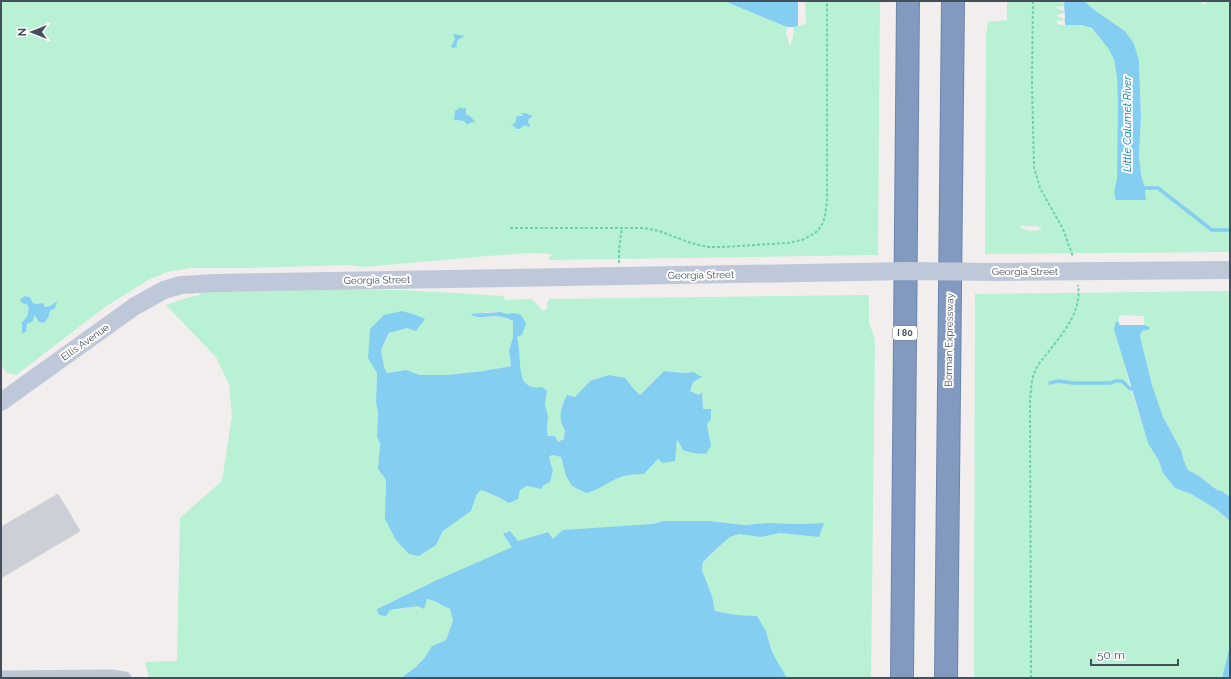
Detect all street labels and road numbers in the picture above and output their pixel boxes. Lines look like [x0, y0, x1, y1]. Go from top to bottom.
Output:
street label: Georgia Street [992, 266, 1059, 277]
street label: Georgia Street [668, 269, 735, 281]
street label: Georgia Street [344, 274, 411, 286]
street label: Borman Expressway [943, 292, 955, 387]
street label: Ellis Avenue [59, 321, 111, 363]
road number: I 80 [893, 326, 917, 340]

